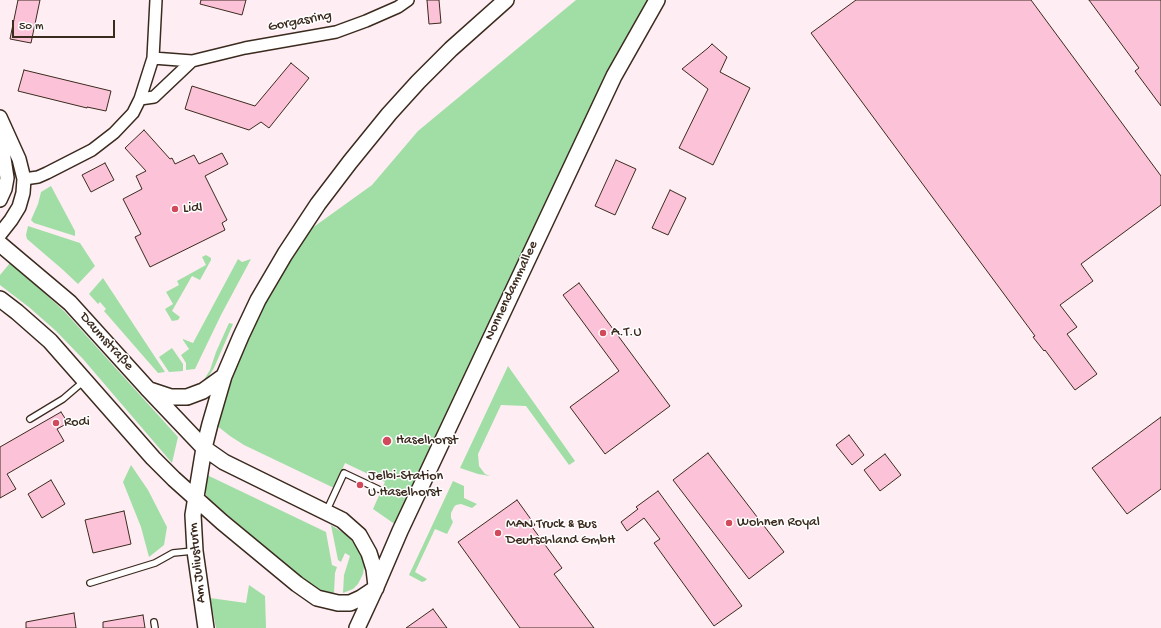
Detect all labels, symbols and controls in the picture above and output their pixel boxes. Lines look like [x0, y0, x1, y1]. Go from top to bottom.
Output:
street label: Gorgasring [267, 8, 333, 36]
scale bar [14, 12, 117, 38]
text: 50 m [19, 20, 44, 34]
place label: Lidl [183, 201, 202, 217]
marker: Lidl [170, 204, 180, 214]
street label: Nonnendammallee [482, 239, 542, 343]
street label: Daumstraße [75, 309, 137, 375]
place label: A.T.U [611, 325, 642, 341]
marker: A.T.U [598, 328, 608, 338]
place label: Rodi [64, 415, 90, 431]
marker: Rodi [51, 418, 61, 428]
place label: Haselhorst [396, 433, 458, 449]
marker: Haselhorst [381, 435, 393, 447]
place label: Jelbi-Station U Haselhorst [368, 469, 443, 502]
marker: Jelbi-Station U Haselhorst [355, 480, 365, 490]
place label: Wohnen Royal [737, 515, 820, 531]
place label: MAN Truck & Bus Deutschland GmbH [506, 517, 615, 550]
marker: Wohnen Royal [724, 518, 734, 528]
street label: Am Juliusturm [185, 522, 211, 604]
marker: MAN Truck & Bus Deutschland GmbH [493, 528, 503, 538]

